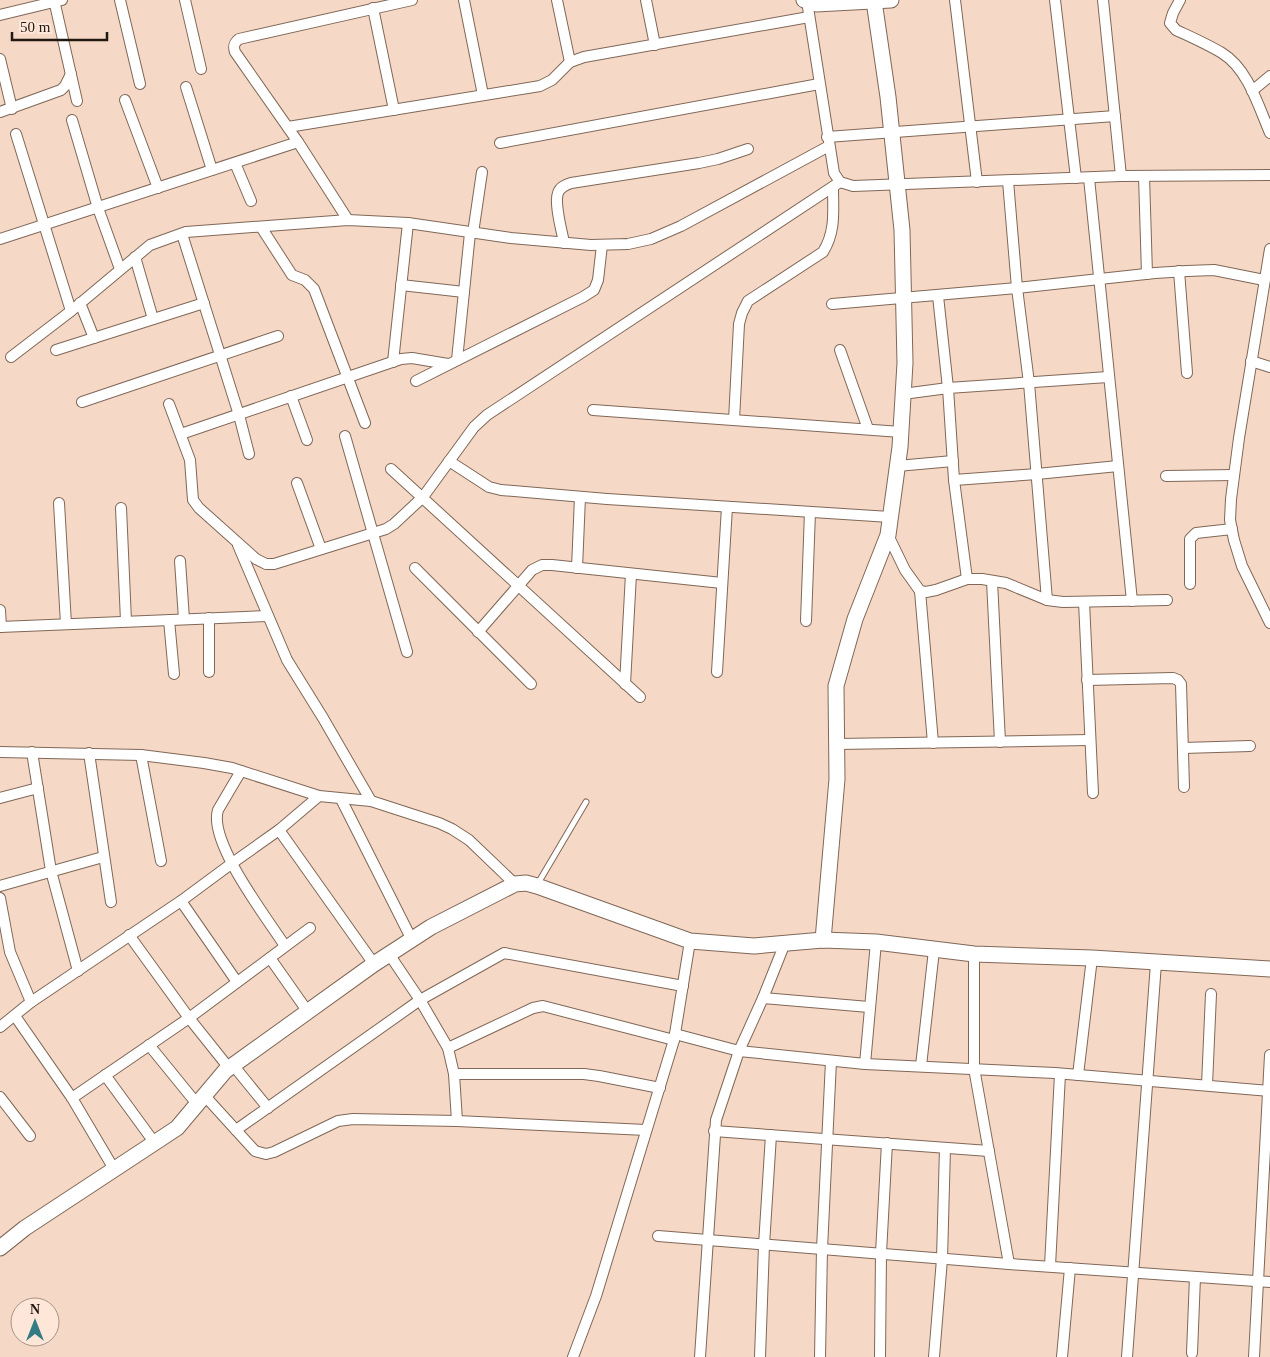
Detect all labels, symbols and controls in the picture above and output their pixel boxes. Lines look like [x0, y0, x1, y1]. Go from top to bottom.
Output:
scale bar [12, 10, 108, 42]
text: 50 m [20, 19, 51, 35]
north arrow [10, 1297, 60, 1347]
text: N [30, 1302, 40, 1317]

